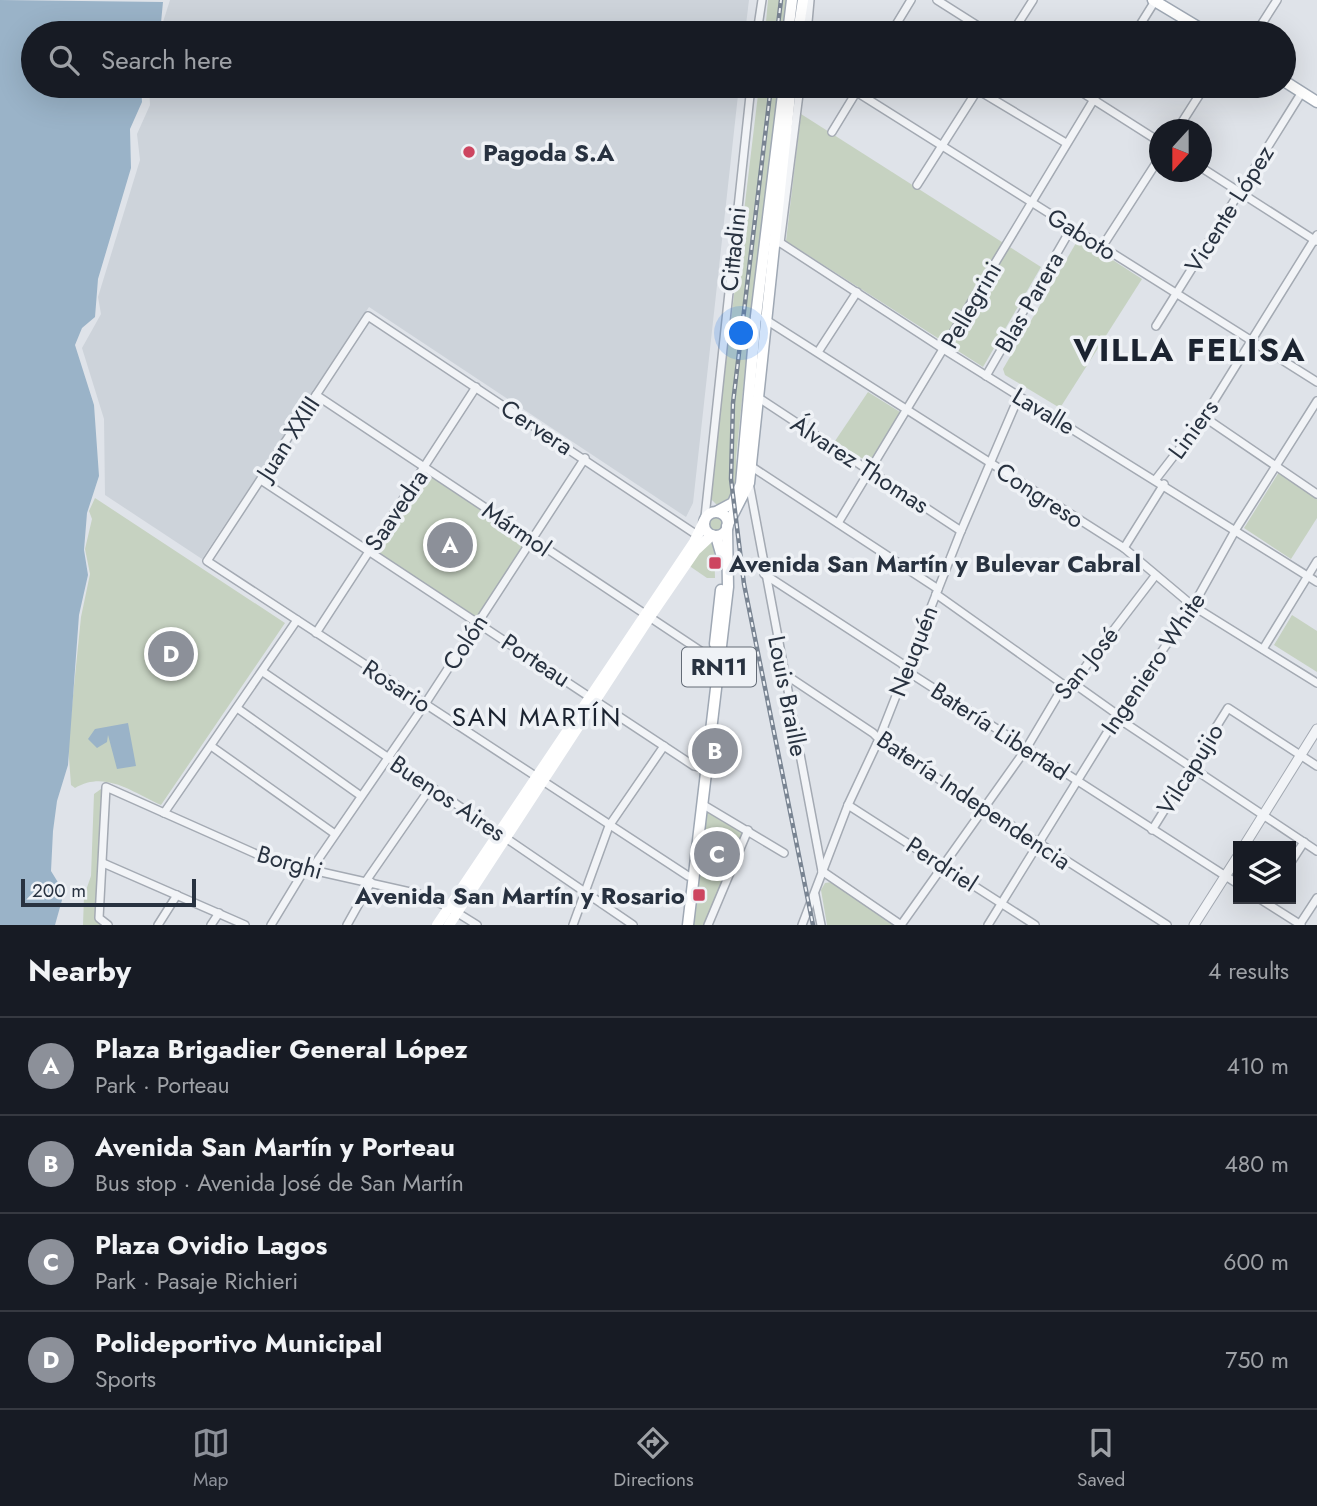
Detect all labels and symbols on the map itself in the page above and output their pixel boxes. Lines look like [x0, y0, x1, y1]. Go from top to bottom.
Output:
north arrow [1149, 119, 1212, 182]
place label: Pagoda S.A [483, 135, 615, 170]
street label: Vicente López [1176, 138, 1282, 280]
marker: Pagoda S.A [461, 144, 477, 160]
street label: Gaboto [1041, 199, 1123, 269]
street label: Cittadini [711, 205, 755, 293]
street label: Blas Parera [986, 245, 1072, 359]
street label: Pellegrini [932, 255, 1010, 355]
your location [724, 316, 758, 350]
district label: VILLA FELISA [1072, 327, 1307, 373]
street label: Lavalle [1006, 379, 1082, 443]
street label: Juan XXIII [246, 389, 328, 489]
street label: Cervera [494, 391, 580, 463]
street label: Liniers [1159, 392, 1227, 466]
street label: Álvarez Thomas [784, 406, 936, 522]
street label: Congreso [989, 453, 1091, 537]
street label: Saavedra [356, 462, 436, 558]
street label: Mármol [475, 493, 559, 565]
pin: A [427, 519, 473, 571]
place label: Avenida San Martín y Bulevar Cabral [728, 546, 1141, 581]
marker: Avenida San Martín y Bulevar Cabral [707, 555, 723, 571]
street label: Ingeniero White [1092, 585, 1214, 741]
street label: Neuquén [880, 600, 946, 702]
street label: Colón [434, 607, 496, 677]
street label: San José [1046, 619, 1126, 707]
street label: Porteau [495, 625, 577, 695]
pin: D [148, 628, 194, 680]
street label: Louis Braille [759, 633, 817, 759]
road number: RN11 [682, 648, 756, 687]
street label: Rosario [356, 651, 438, 721]
street label: Batería Libertad [924, 673, 1076, 789]
district label: SAN MARTÍN [452, 698, 622, 736]
street label: Vilcapujio [1148, 716, 1232, 822]
street label: Batería Independencia [870, 722, 1078, 878]
pin: B [692, 725, 738, 777]
street label: Buenos Aires [383, 746, 513, 850]
pin: C [694, 828, 740, 880]
street label: Perdriel [899, 828, 985, 900]
street label: Borghi [253, 836, 327, 888]
scale bar [21, 876, 196, 908]
place label: Avenida San Martín y Rosario [354, 878, 685, 913]
marker: Avenida San Martín y Rosario [691, 887, 707, 903]

